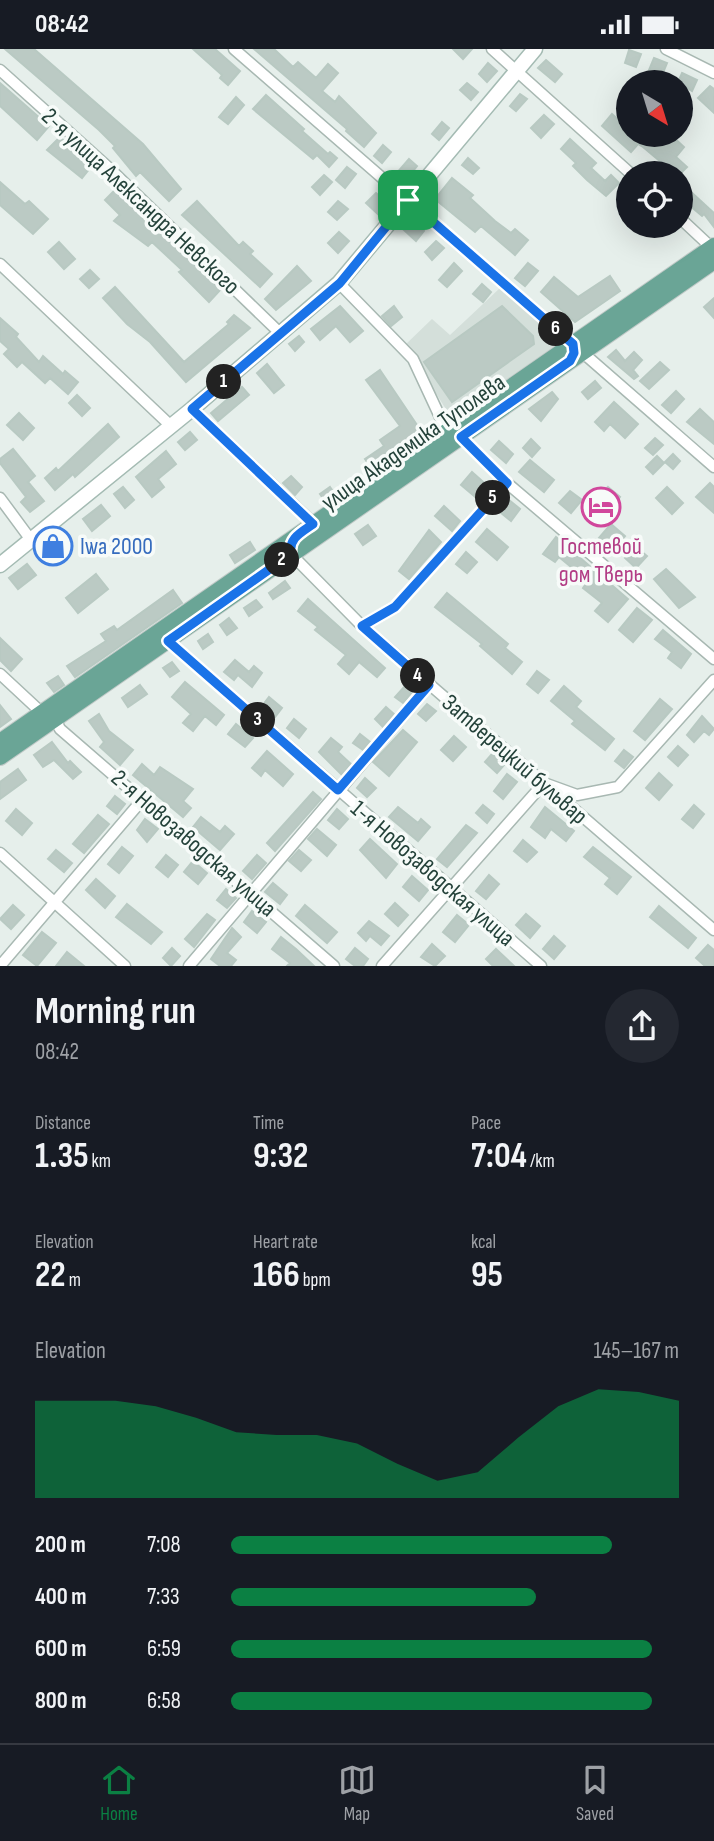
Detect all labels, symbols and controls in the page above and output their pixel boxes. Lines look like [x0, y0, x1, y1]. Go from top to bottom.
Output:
text: 08:42 [35, 9, 89, 40]
north arrow [616, 70, 693, 147]
map controls [616, 70, 693, 238]
street label: 2-я улица Александра Невского [36, 102, 246, 301]
button: locate [616, 161, 693, 238]
pin [378, 170, 438, 230]
icon: arrive [389, 181, 427, 219]
pin: 6 [538, 311, 574, 347]
text: 6 [551, 317, 560, 340]
pin: 1 [206, 365, 242, 399]
street label: улица Академика Туполева [316, 368, 511, 517]
text: 1 [220, 370, 227, 393]
pin: 5 [476, 481, 510, 515]
text: 5 [488, 486, 497, 509]
hotel icon: Гостевой дом Тверь [580, 486, 622, 528]
shop icon: Iwa 2000 [32, 525, 74, 567]
place label: Iwa 2000 [80, 532, 153, 561]
place label: Гостевой дом Тверь [559, 532, 643, 589]
pin: 2 [264, 543, 300, 577]
text: 2 [277, 548, 286, 571]
pin: 4 [400, 659, 436, 693]
text: 4 [413, 664, 422, 687]
street label: Затверецкий бульвар [436, 688, 593, 830]
pin: 3 [240, 703, 276, 737]
text: 3 [253, 708, 262, 731]
street label: 2-я Новозаводская улица [105, 764, 282, 923]
street label: 1-я Новозаводская улица [345, 794, 521, 953]
text: Morning run [35, 989, 196, 1034]
button: share [605, 989, 679, 1063]
text: 08:42 [35, 1038, 79, 1066]
text: Distance [35, 1112, 91, 1135]
text: Time [253, 1112, 284, 1135]
text: Pace [471, 1112, 501, 1135]
text: 1.35 [35, 1135, 89, 1178]
text: 9:32 [253, 1135, 308, 1178]
text: 7:04 [471, 1135, 527, 1178]
text: km [89, 1150, 111, 1173]
text: /km [527, 1150, 555, 1173]
text: Elevation [35, 1231, 94, 1254]
text: Heart rate [253, 1231, 318, 1254]
text: kcal [471, 1231, 496, 1254]
text: 22 [35, 1254, 66, 1297]
text: 166 [253, 1254, 300, 1297]
text: 95 [471, 1254, 503, 1297]
text: m [66, 1269, 81, 1292]
text: bpm [300, 1269, 331, 1292]
text: Elevation [35, 1337, 106, 1365]
text: 145–167 m [593, 1337, 679, 1365]
text: 200 m [35, 1531, 86, 1559]
text: 7:08 [147, 1531, 181, 1559]
text: 400 m [35, 1583, 86, 1611]
text: 7:33 [147, 1583, 180, 1611]
text: 600 m [35, 1635, 87, 1663]
text: 6:59 [147, 1635, 181, 1663]
text: 800 m [35, 1687, 87, 1715]
text: 6:58 [147, 1687, 181, 1715]
tab: Home [100, 1761, 138, 1826]
tab: Map [338, 1761, 376, 1826]
tab: Saved [576, 1761, 614, 1826]

